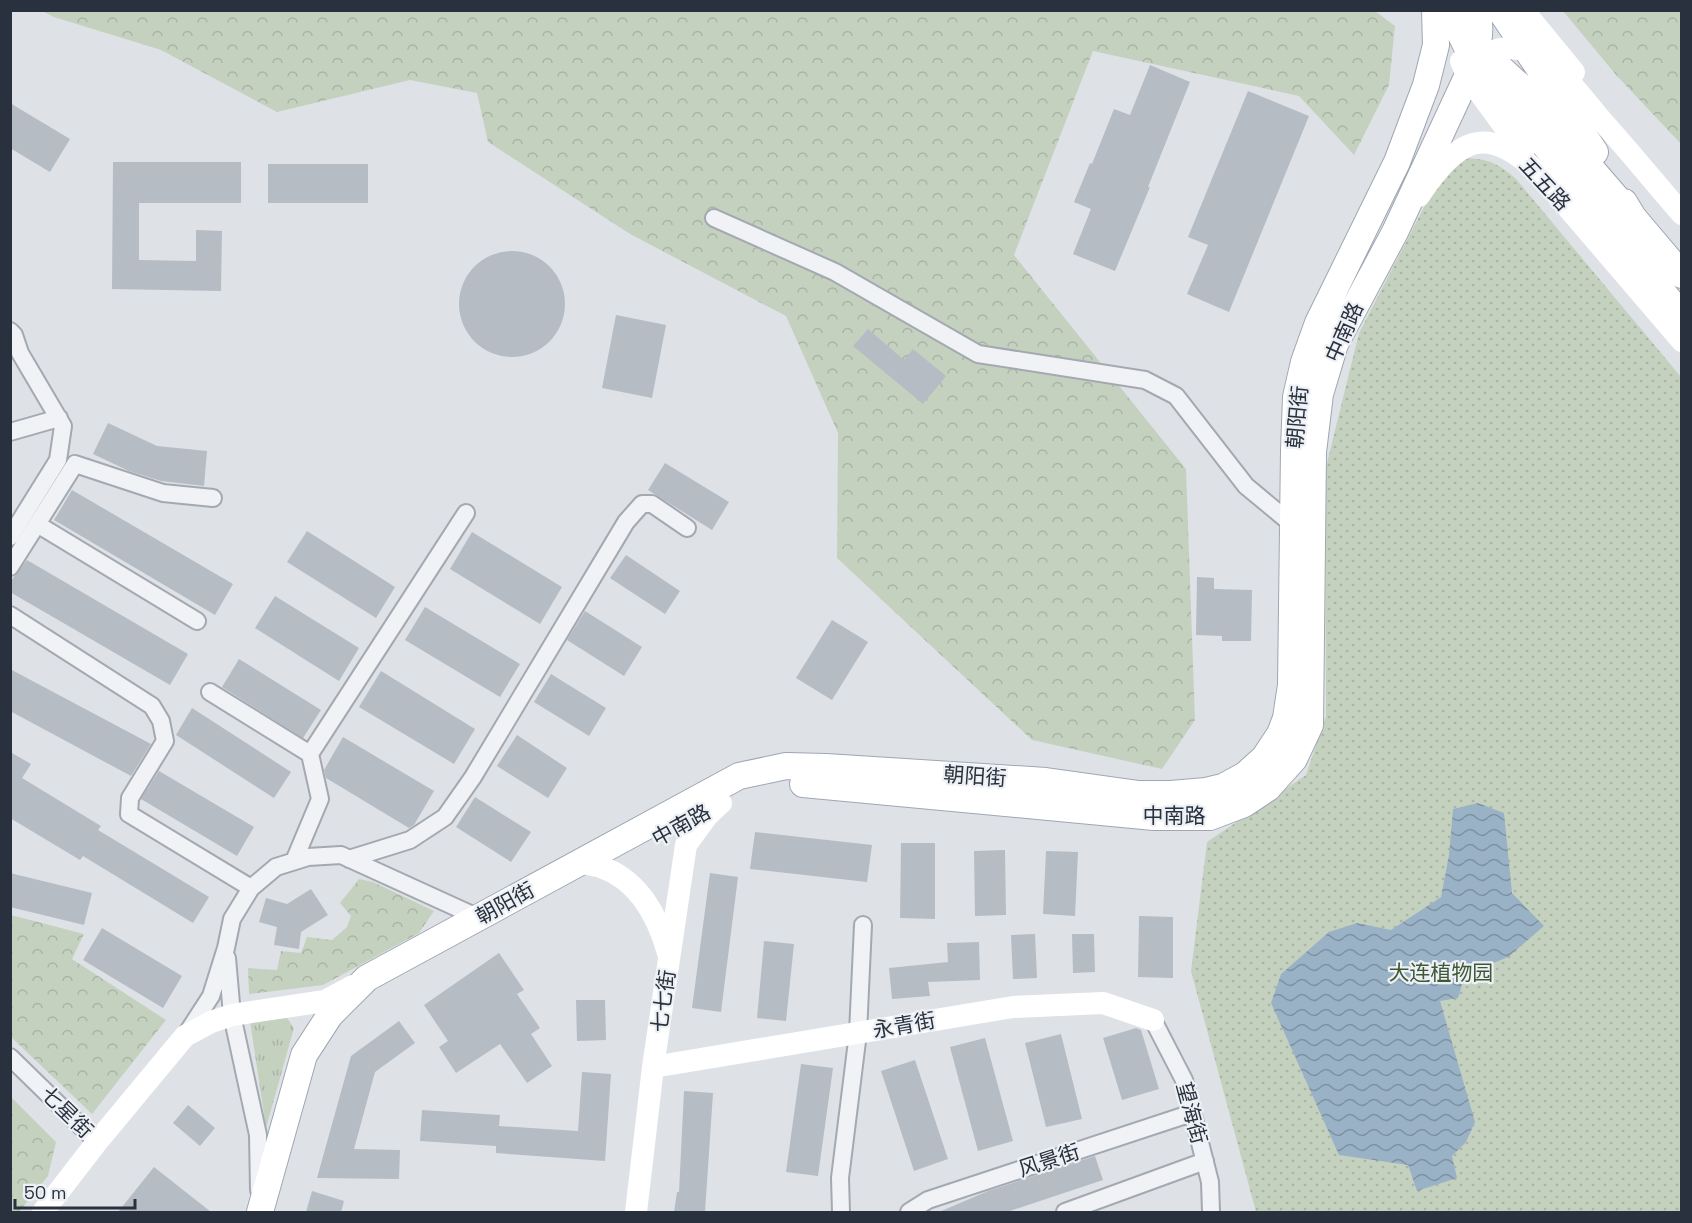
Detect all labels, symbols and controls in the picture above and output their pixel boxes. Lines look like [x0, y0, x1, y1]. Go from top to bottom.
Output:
street label: 五五路 [1514, 152, 1576, 216]
street label: 中南路 [1319, 298, 1369, 366]
street label: 朝阳街 [1281, 384, 1313, 450]
street label: 朝阳街 [943, 760, 1007, 792]
street label: 中南路 [647, 798, 715, 852]
street label: 中南路 [1143, 802, 1206, 829]
street label: 朝阳街 [471, 876, 539, 930]
park label: 大连植物园 [1389, 959, 1494, 986]
street label: 七七街 [645, 968, 681, 1034]
street label: 永青街 [871, 1006, 937, 1044]
street label: 望海街 [1171, 1079, 1213, 1147]
street label: 七星街 [35, 1080, 99, 1144]
street label: 风景街 [1015, 1137, 1083, 1183]
scale bar [15, 1172, 135, 1210]
text: 50 m [24, 1181, 66, 1204]

